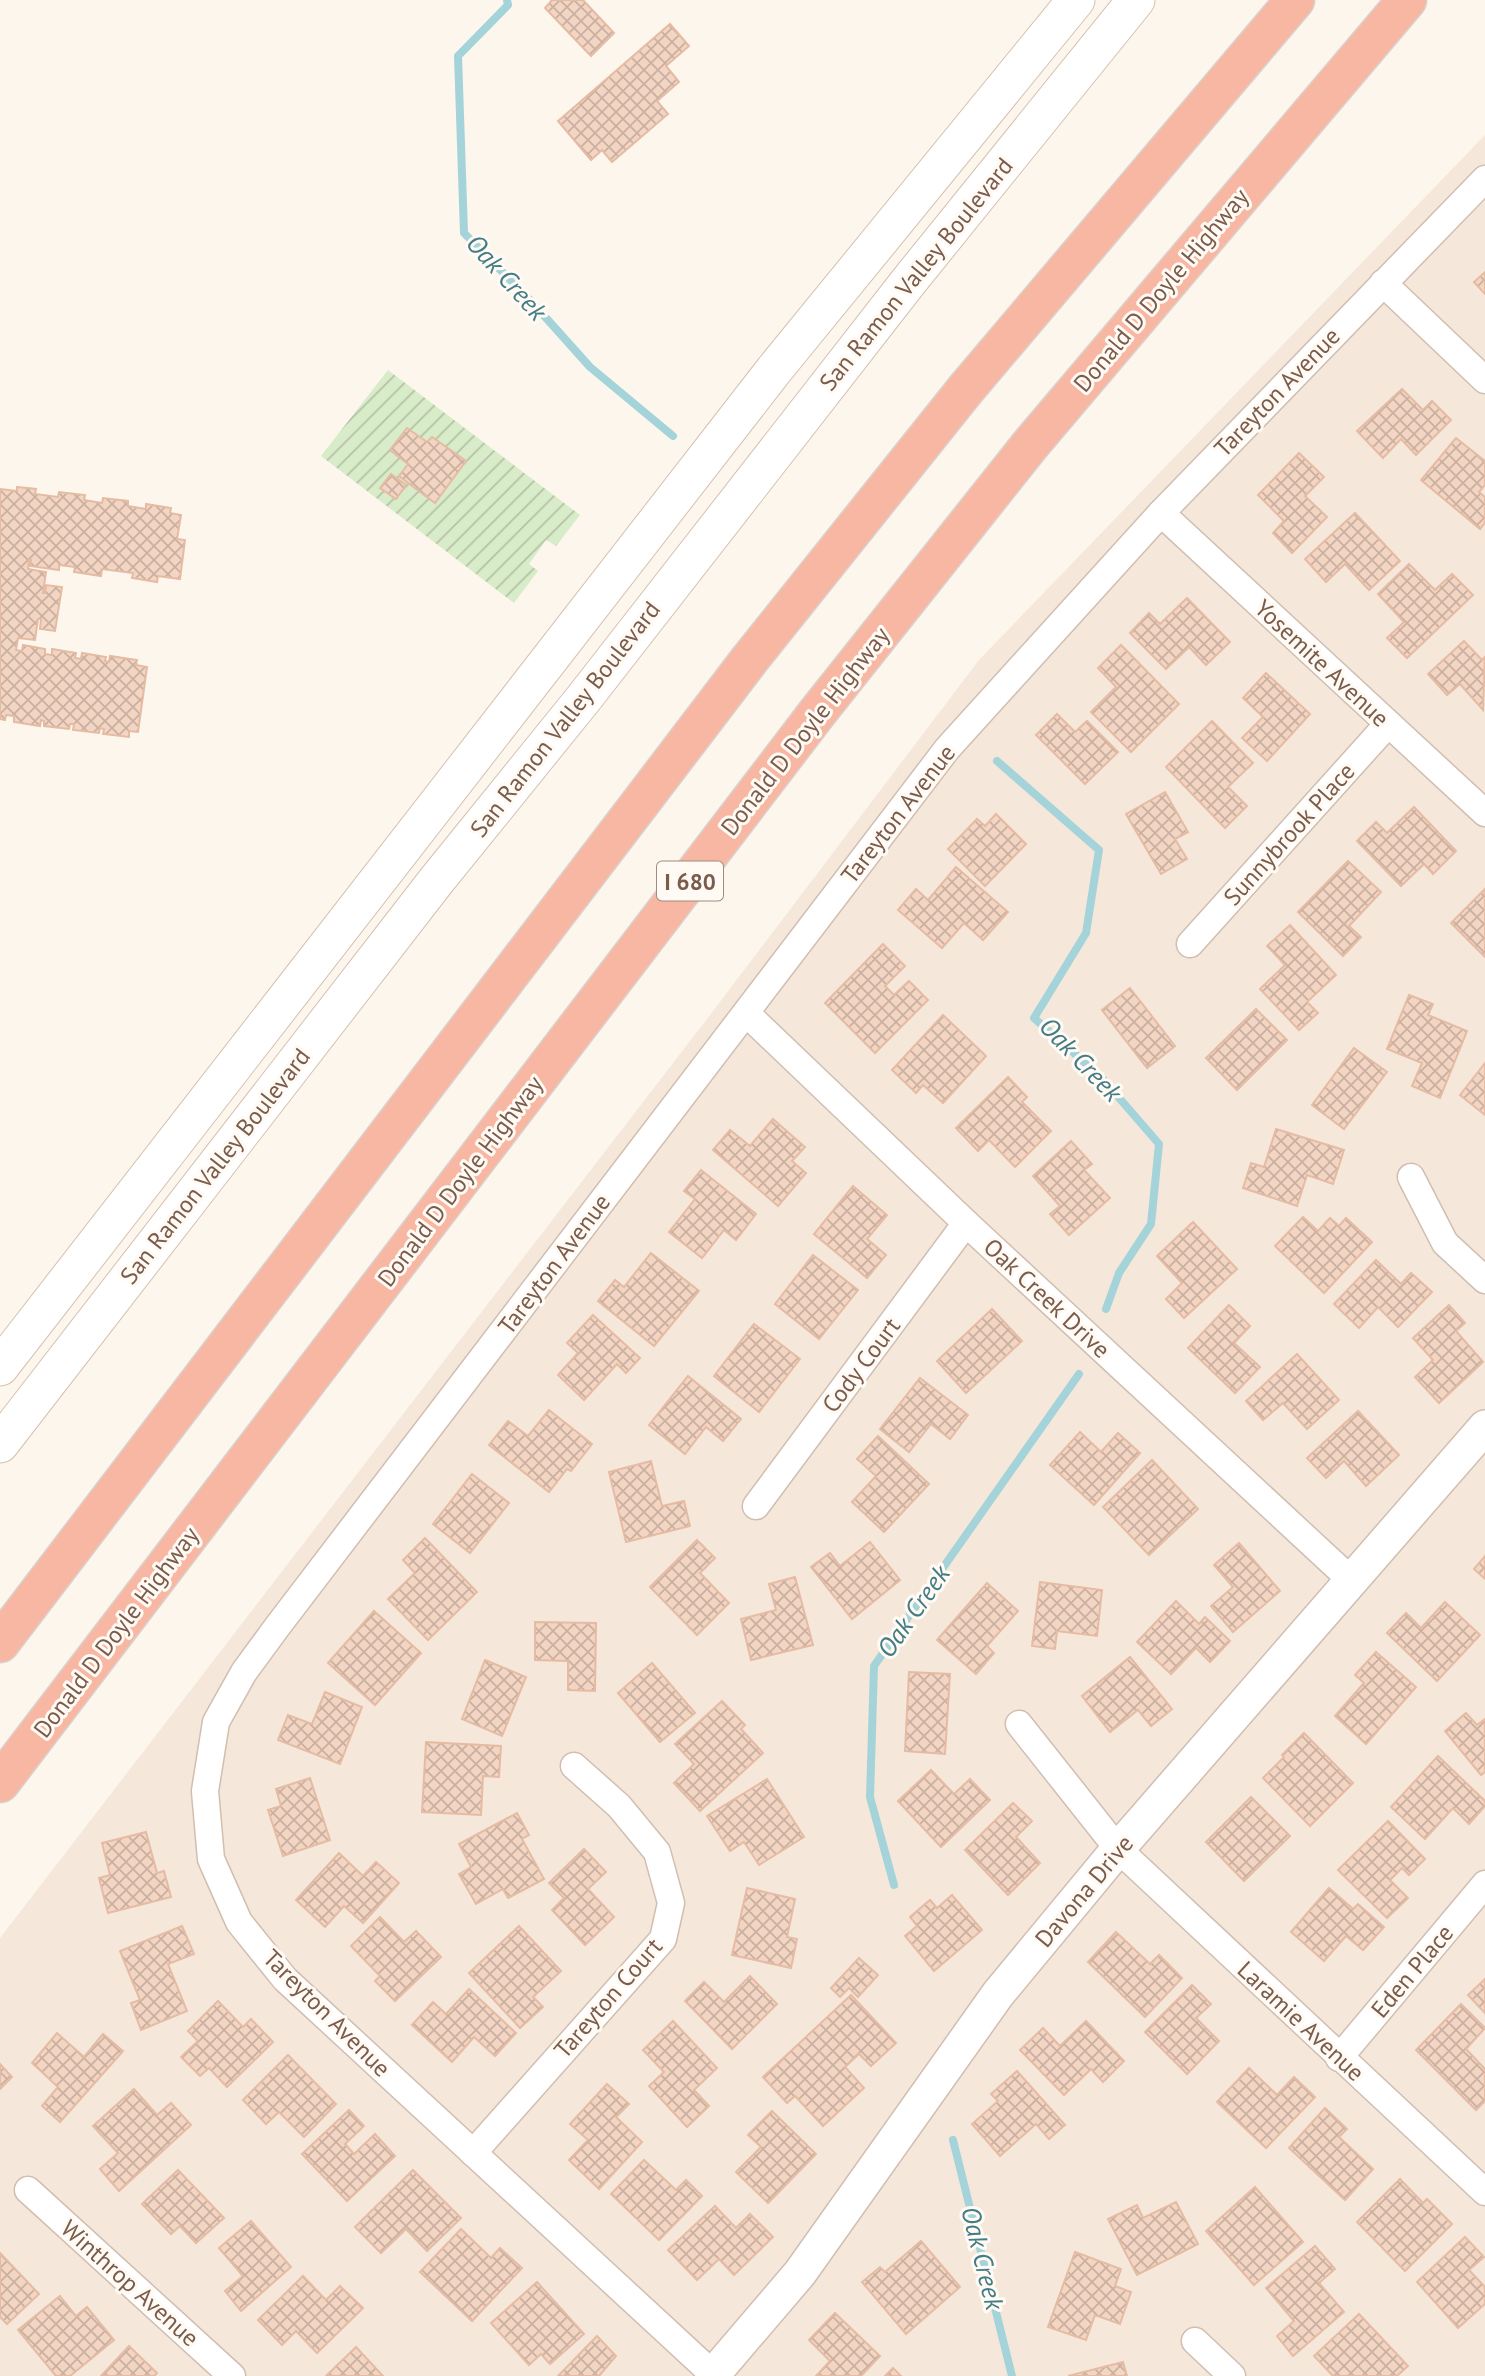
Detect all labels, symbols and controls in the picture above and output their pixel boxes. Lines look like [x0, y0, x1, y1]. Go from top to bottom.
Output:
street label: San Ramon Valley Boulevard [812, 151, 1020, 397]
street label: Donald D Doyle Highway [1067, 182, 1255, 398]
water label: Oak Creek [460, 227, 555, 328]
street label: Tareyton Avenue [1207, 321, 1347, 463]
street label: Yosemite Avenue [1248, 593, 1396, 733]
street label: San Ramon Valley Boulevard [463, 595, 667, 843]
street label: Donald D Doyle Highway [714, 620, 896, 842]
street label: Tareyton Avenue [834, 738, 962, 890]
street label: Sunnybrook Place [1217, 756, 1361, 912]
road number: I 680 [657, 862, 723, 900]
water label: Oak Creek [1033, 1010, 1130, 1109]
street label: San Ramon Valley Boulevard [113, 1042, 317, 1290]
street label: Donald D Doyle Highway [370, 1069, 550, 1293]
street label: Tareyton Avenue [491, 1188, 617, 1340]
street label: Oak Creek Drive [977, 1231, 1117, 1365]
street label: Cody Court [815, 1311, 907, 1419]
street label: Donald D Doyle Highway [26, 1520, 206, 1744]
water label: Oak Creek [869, 1557, 957, 1664]
street label: Davona Drive [1028, 1829, 1140, 1953]
street label: Eden Place [1364, 1918, 1460, 2024]
street label: Tareyton Court [547, 1931, 669, 2065]
street label: Tareyton Avenue [257, 1943, 397, 2083]
street label: Laramie Avenue [1231, 1954, 1371, 2088]
water label: Oak Creek [954, 2203, 1012, 2314]
street label: Winthrop Avenue [54, 2213, 206, 2353]

